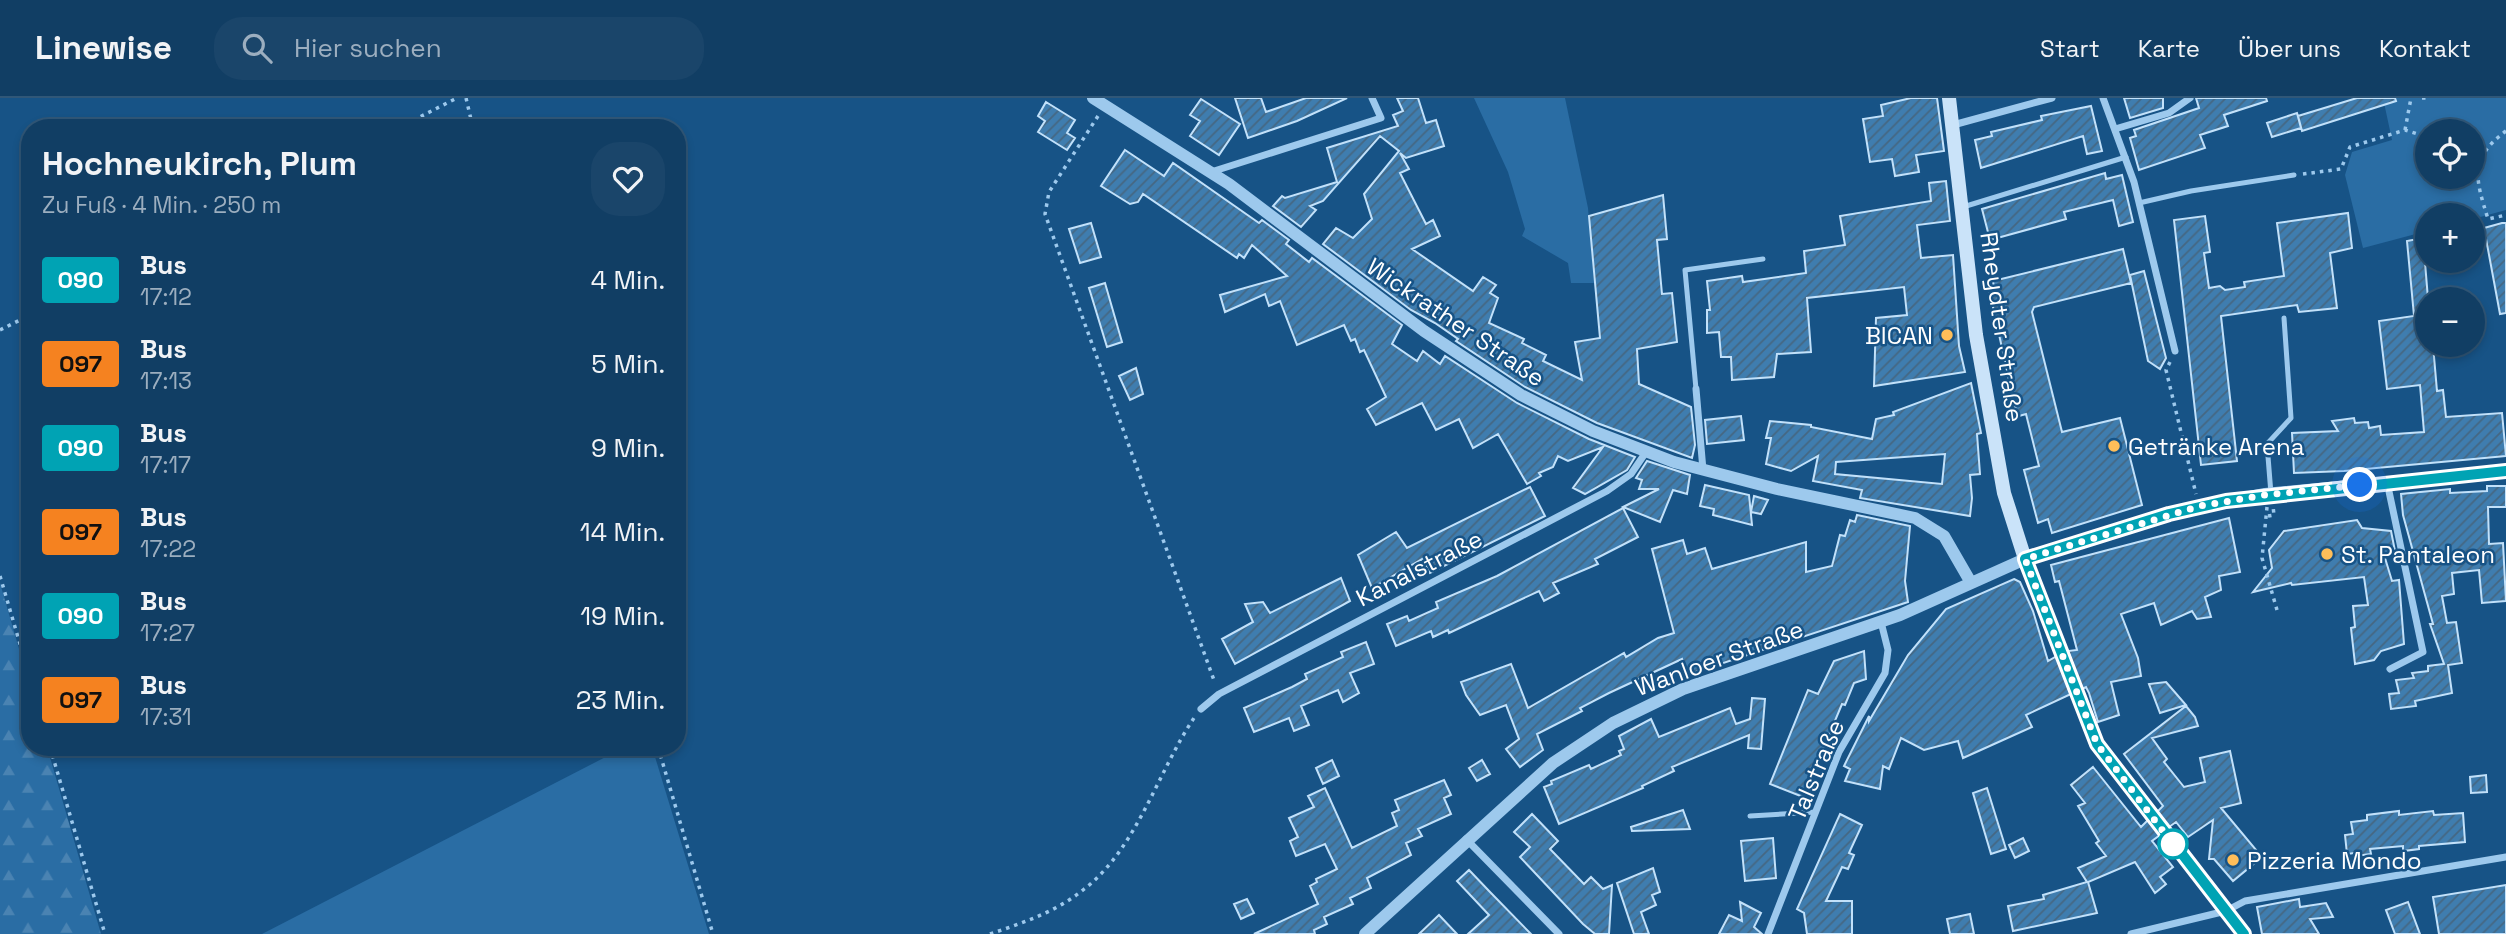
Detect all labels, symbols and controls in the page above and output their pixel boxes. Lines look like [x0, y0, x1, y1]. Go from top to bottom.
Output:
search box [214, 17, 704, 80]
text: Linewise [35, 27, 172, 69]
icon: search [238, 29, 276, 67]
text: Hier suchen [294, 31, 442, 65]
text: Start [2040, 33, 2100, 64]
text: Karte [2138, 33, 2200, 64]
text: Über uns [2238, 33, 2341, 64]
text: Kontakt [2379, 33, 2471, 64]
map controls [2415, 119, 2485, 357]
button: locate [2415, 119, 2485, 189]
button: heart [591, 142, 665, 216]
text: Hochneukirch, Plum [42, 143, 357, 185]
text: Zu Fuß · 4 Min. · 250 m [42, 190, 281, 220]
button: + [2415, 203, 2485, 273]
street label: Rheydter Straße [1973, 230, 2031, 424]
text: Bus [140, 248, 187, 282]
street label: Wickrather Straße [1361, 251, 1551, 393]
text: 4 Min. [591, 263, 665, 297]
text: 090 [58, 264, 103, 295]
text: 17:12 [140, 282, 192, 312]
button: − [2415, 287, 2485, 357]
place label: BICAN [1865, 320, 1933, 351]
marker: BICAN [1939, 327, 1955, 343]
text: Bus [140, 332, 187, 366]
text: 5 Min. [591, 347, 665, 381]
text: 097 [59, 348, 102, 379]
text: 17:13 [140, 366, 192, 396]
text: Bus [140, 416, 187, 450]
text: 9 Min. [591, 431, 665, 465]
place label: Getränke Arena [2128, 431, 2305, 462]
text: 090 [58, 432, 103, 463]
marker: Getränke Arena [2106, 438, 2122, 454]
text: 17:17 [140, 450, 191, 480]
your location [2342, 467, 2377, 502]
text: Bus [140, 500, 187, 534]
text: 14 Min. [580, 515, 665, 549]
text: 097 [59, 516, 102, 547]
street label: Kanalstraße [1350, 523, 1488, 613]
text: 17:22 [140, 534, 196, 564]
place label: St. Pantaleon [2341, 539, 2495, 570]
marker: St. Pantaleon [2319, 546, 2335, 562]
text: Bus [140, 584, 187, 618]
text: 19 Min. [580, 599, 665, 633]
text: 090 [58, 600, 103, 631]
street label: Wanloer Straße [1631, 613, 1807, 703]
text: 17:27 [140, 618, 195, 648]
text: Bus [140, 668, 187, 702]
text: 23 Min. [576, 683, 665, 717]
text: 097 [59, 684, 102, 715]
text: 17:31 [140, 702, 192, 732]
street label: Talstraße [1781, 715, 1851, 825]
unlabelled marker [2158, 829, 2188, 859]
place label: Pizzeria Mondo [2247, 845, 2422, 876]
marker: Pizzeria Mondo [2225, 852, 2241, 868]

